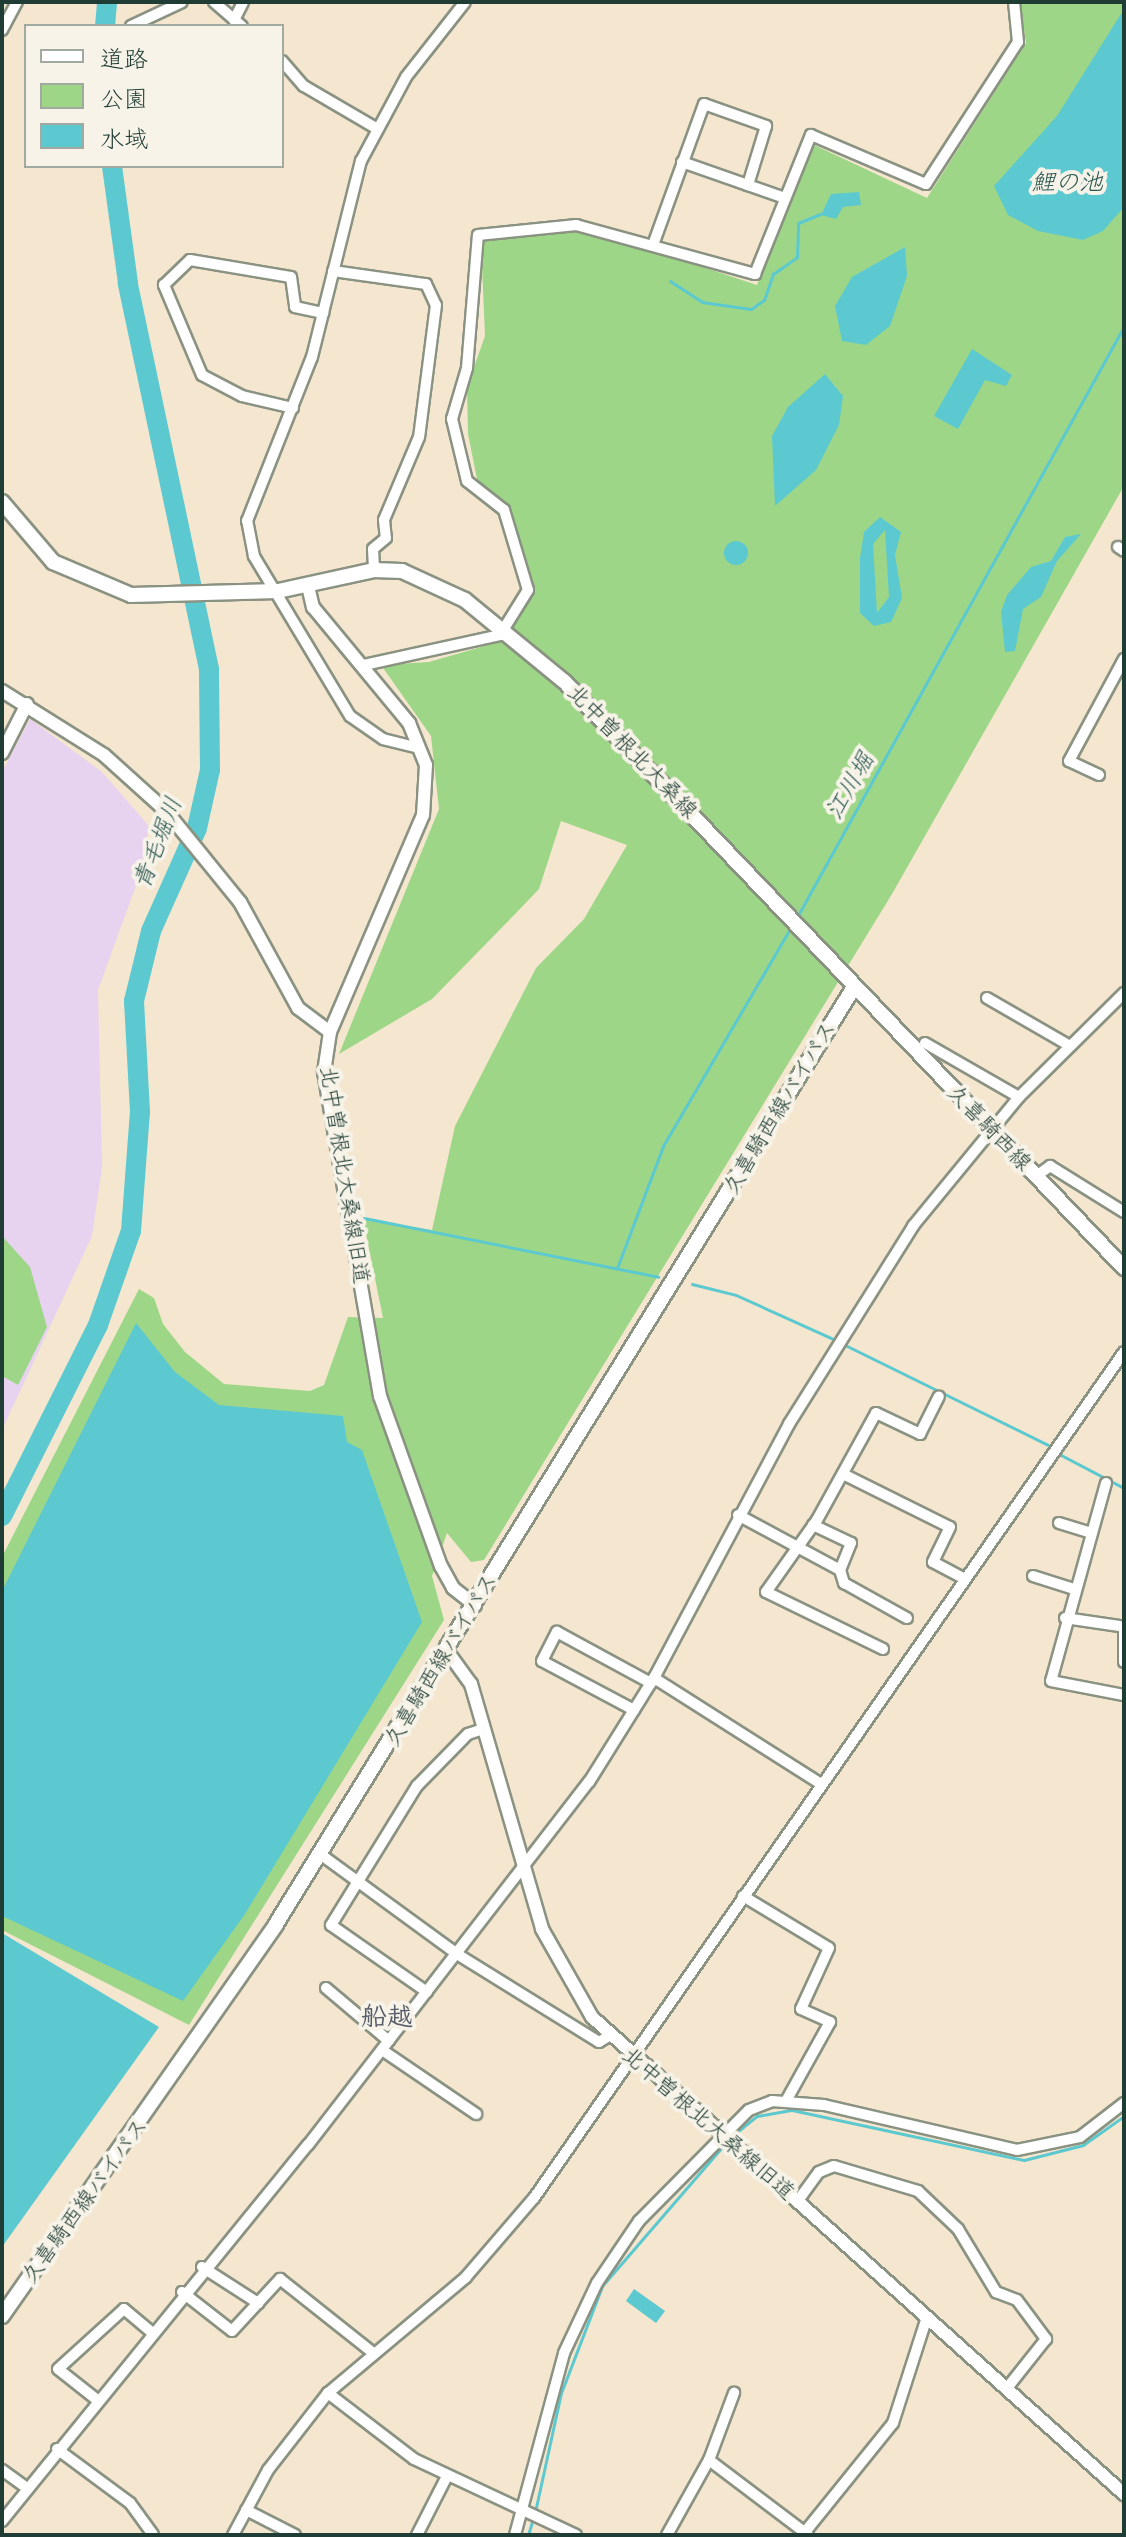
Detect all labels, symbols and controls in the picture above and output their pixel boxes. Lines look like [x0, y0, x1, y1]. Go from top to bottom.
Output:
legend [24, 24, 284, 168]
text: 道路 [100, 45, 148, 74]
text: 公園 [100, 85, 148, 114]
text: 水域 [100, 125, 148, 154]
water label: 鯉の池 [1031, 169, 1103, 197]
street label: 北中曽根北大桑線 [561, 680, 703, 824]
water label: 江川堀 [820, 748, 880, 824]
water label: 青毛堀川 [127, 793, 189, 893]
street label: 久喜騎西線バイパス [718, 1016, 842, 1200]
street label: 北中曽根北大桑線旧道 [314, 1064, 374, 1286]
street label: 久喜騎西線 [941, 1079, 1037, 1177]
street label: 久喜騎西線バイパス [379, 1568, 503, 1752]
district label: 船越 [361, 2002, 413, 2034]
street label: 北中曽根北大桑線旧道 [616, 2042, 800, 2206]
street label: 久喜騎西線バイパス [16, 2113, 154, 2289]

